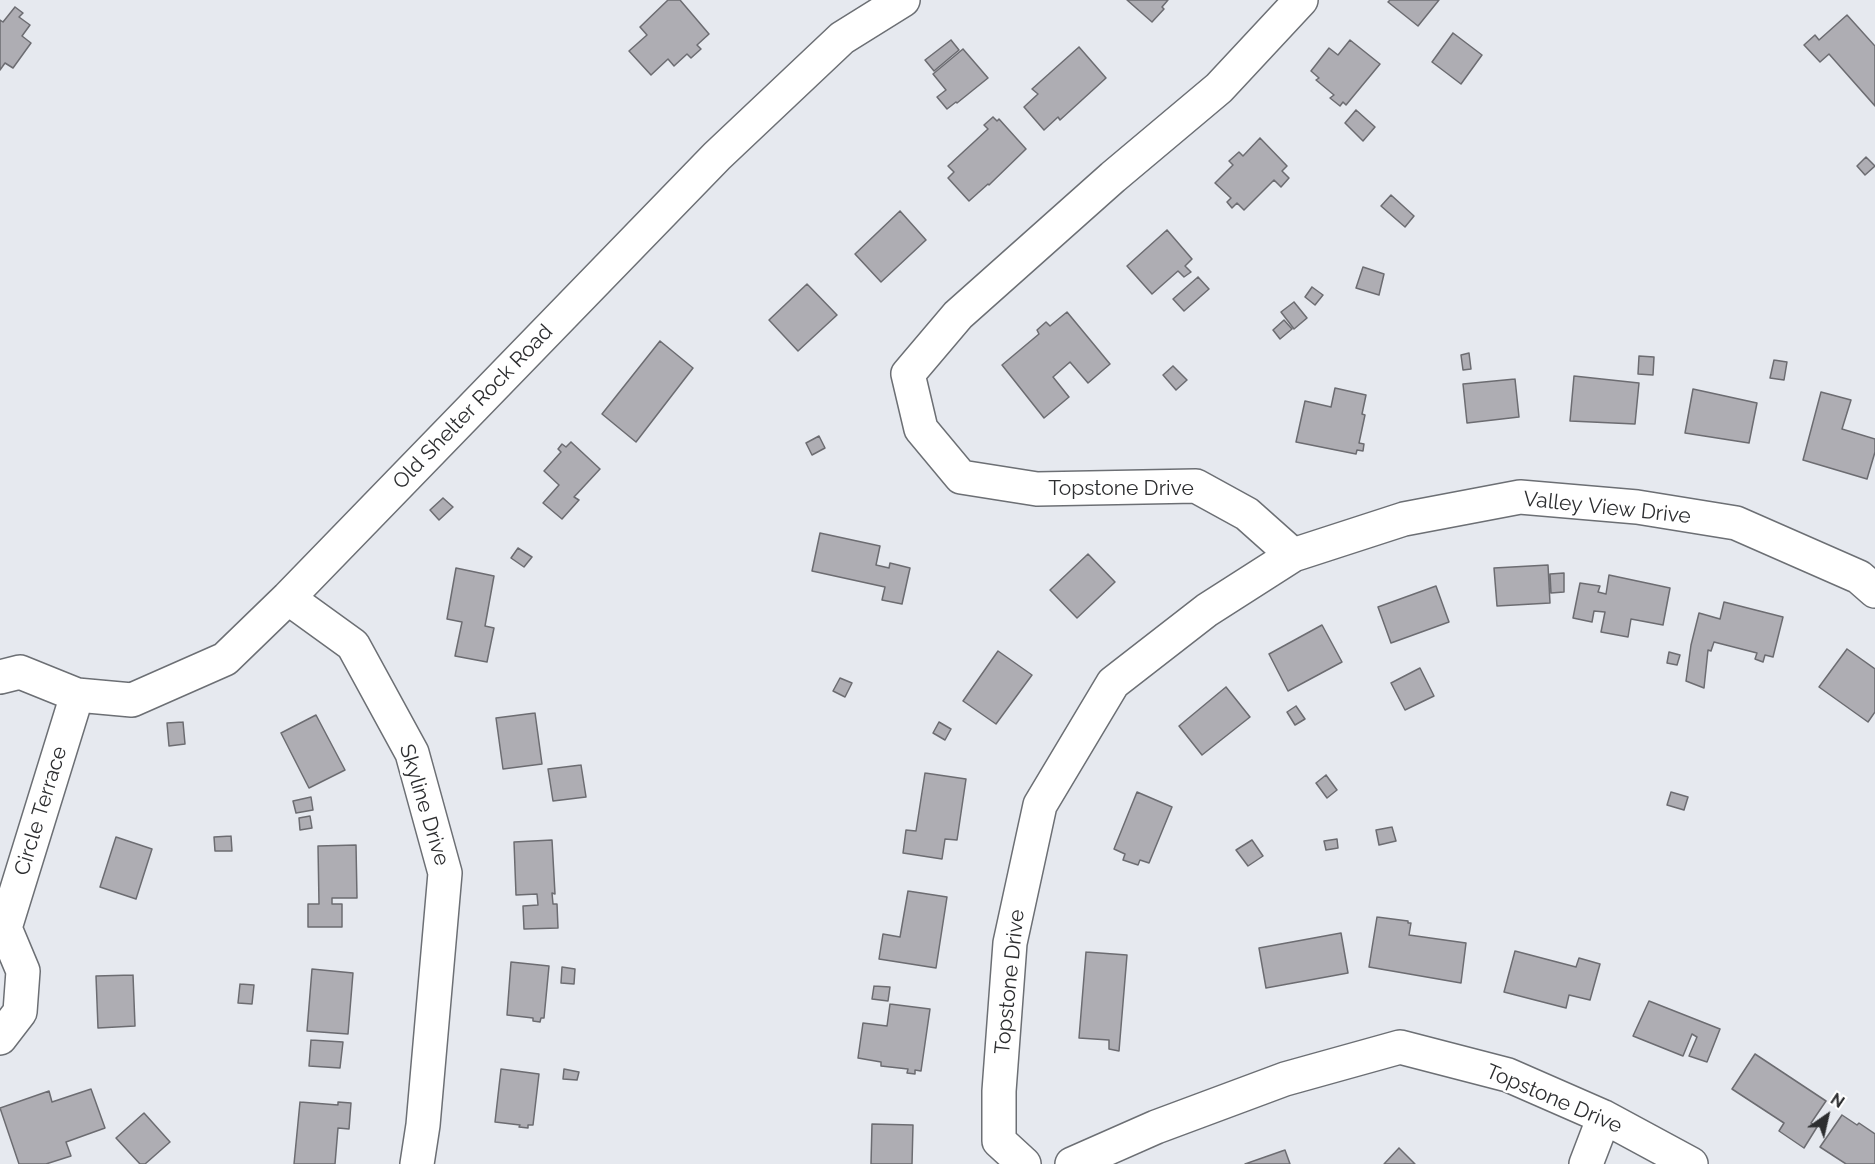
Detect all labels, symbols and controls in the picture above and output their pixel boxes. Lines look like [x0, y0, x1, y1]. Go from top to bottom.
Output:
street label: Old Shelter Rock Road [388, 319, 558, 495]
street label: Topstone Drive [1048, 476, 1194, 502]
street label: Valley View Drive [1522, 487, 1692, 529]
street label: Skyline Drive [394, 741, 454, 869]
street label: Circle Terrace [9, 743, 73, 879]
street label: Topstone Drive [990, 908, 1030, 1056]
street label: Topstone Drive [1482, 1059, 1626, 1139]
north arrow [1797, 1086, 1857, 1146]
text: N [1827, 1089, 1848, 1112]

